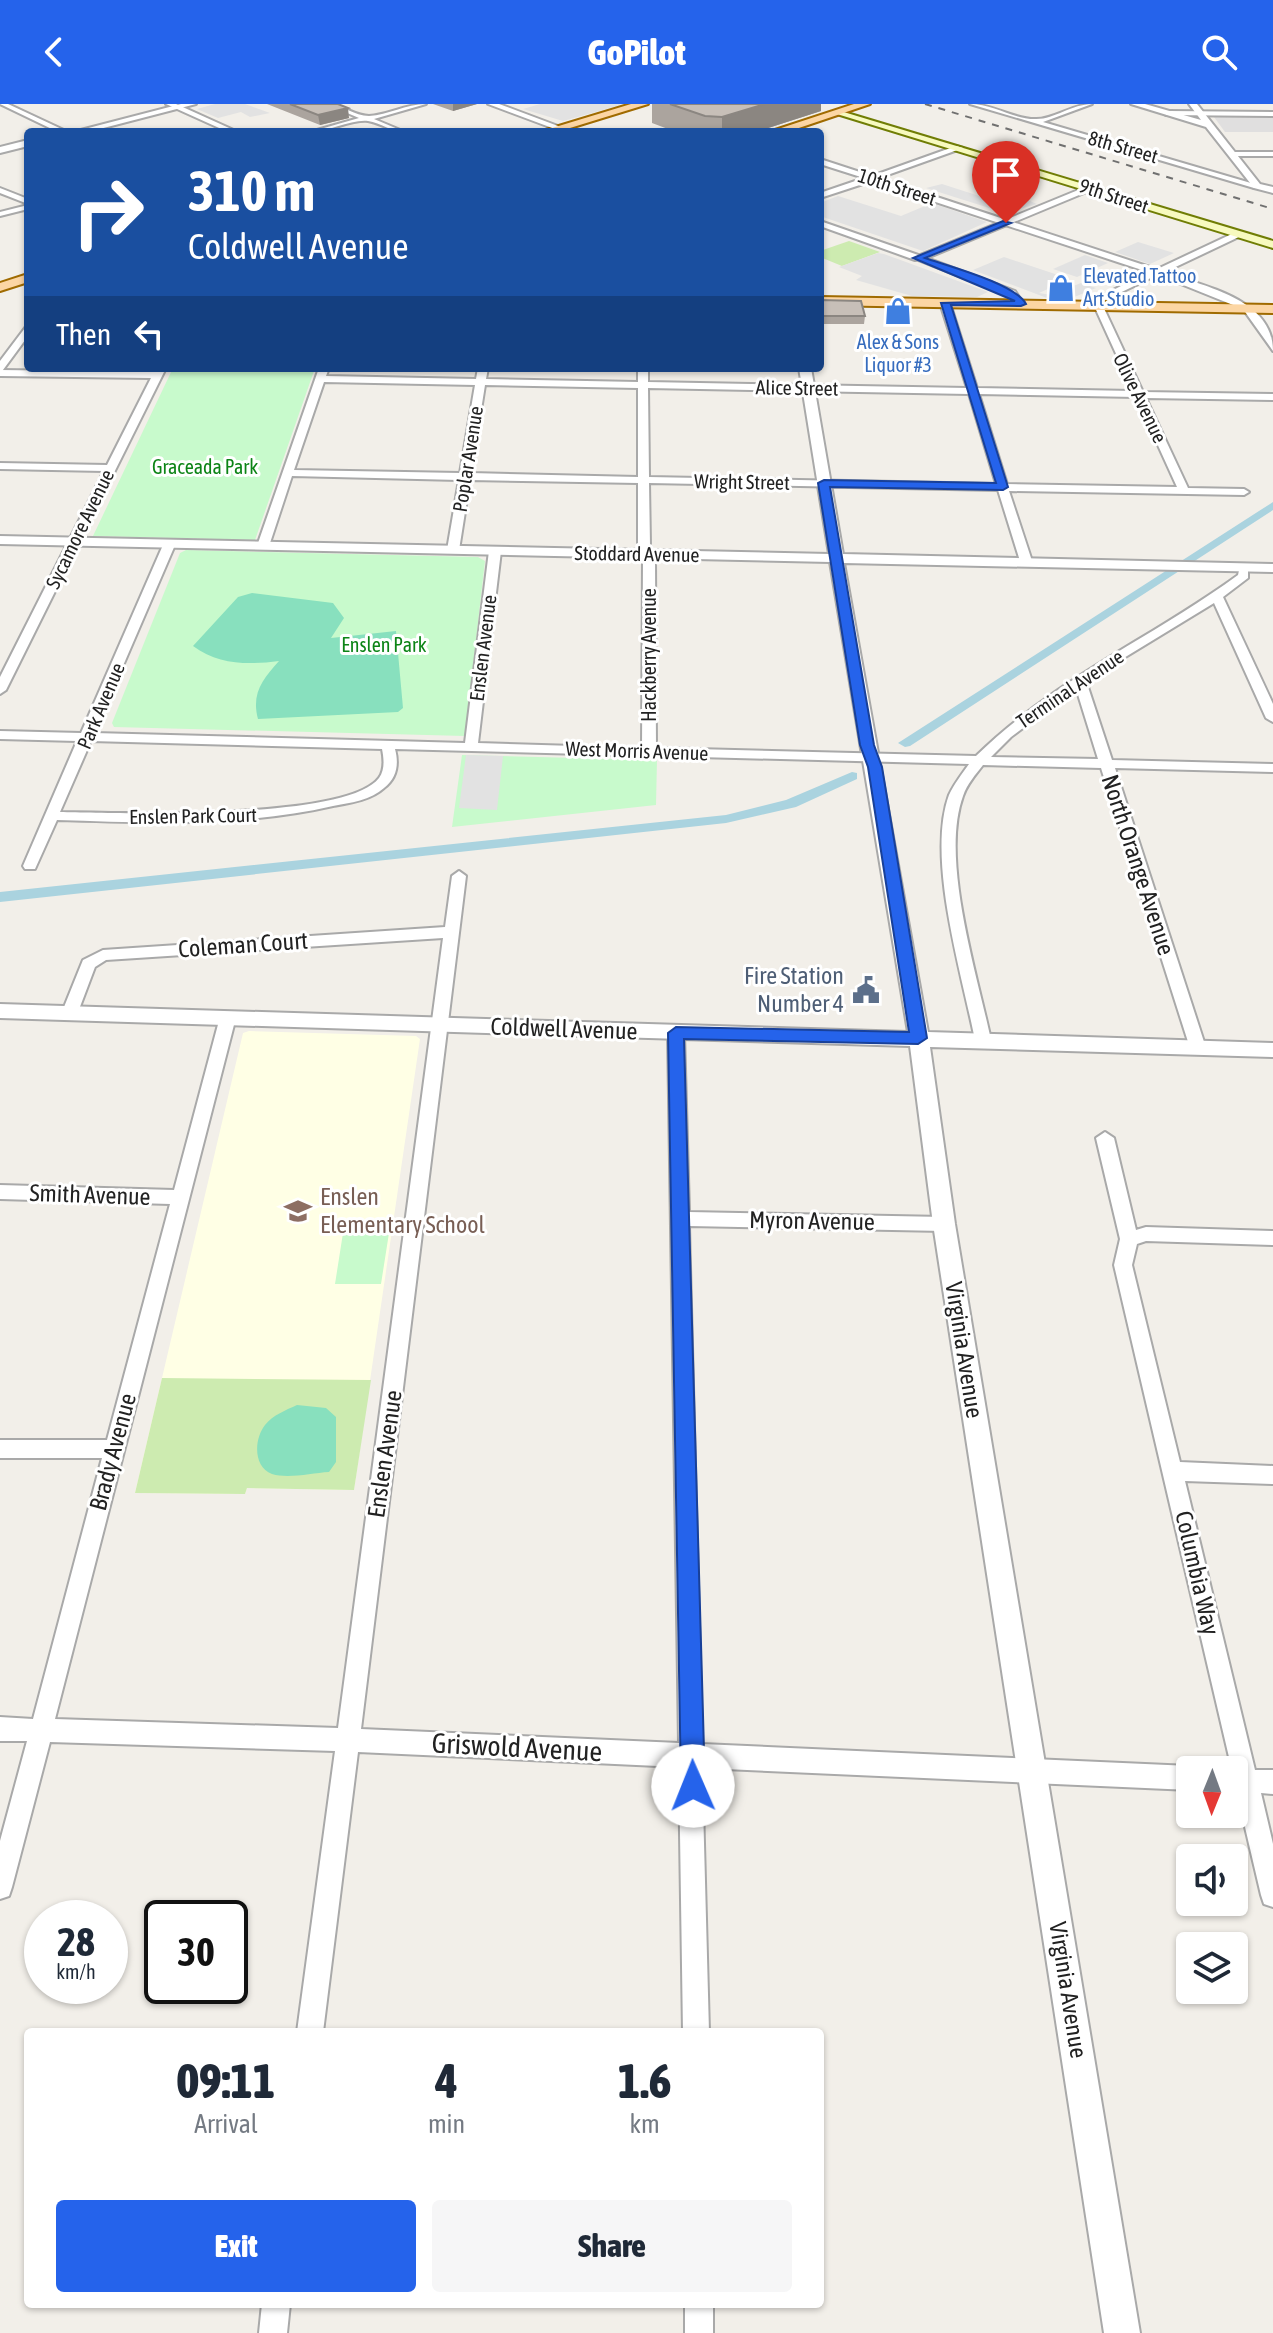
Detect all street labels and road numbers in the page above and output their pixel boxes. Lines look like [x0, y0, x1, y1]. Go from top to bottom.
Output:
street label: 8th Street [1086, 126, 1161, 167]
street label: 10th Street [855, 163, 939, 210]
street label: 9th Street [1077, 174, 1152, 218]
street label: Olive Avenue [1109, 349, 1172, 446]
street label: Alice Street [755, 375, 839, 400]
street label: Poplar Avenue [448, 404, 487, 514]
street label: Sycamore Avenue [41, 465, 118, 592]
street label: Wright Street [694, 469, 790, 494]
street label: Stoddard Avenue [574, 541, 700, 566]
street label: Hackberry Avenue [637, 588, 660, 722]
street label: Enslen Avenue [465, 593, 500, 703]
street label: Terminal Avenue [1012, 644, 1128, 733]
street label: Park Avenue [72, 659, 129, 752]
street label: West Morris Avenue [565, 737, 709, 764]
street label: North Orange Avenue [1097, 771, 1180, 958]
street label: Enslen Park Court [129, 803, 257, 828]
street label: Coleman Court [177, 926, 309, 962]
street label: Coldwell Avenue [490, 1012, 638, 1045]
street label: Smith Avenue [29, 1179, 151, 1210]
street label: Myron Avenue [749, 1206, 875, 1235]
street label: Virginia Avenue [940, 1280, 989, 1420]
street label: Enslen Avenue [362, 1388, 407, 1520]
street label: Brady Avenue [84, 1390, 141, 1513]
street label: Columbia Way [1170, 1508, 1225, 1638]
street label: Griswold Avenue [431, 1727, 603, 1767]
street label: Virginia Avenue [1044, 1920, 1093, 2060]

